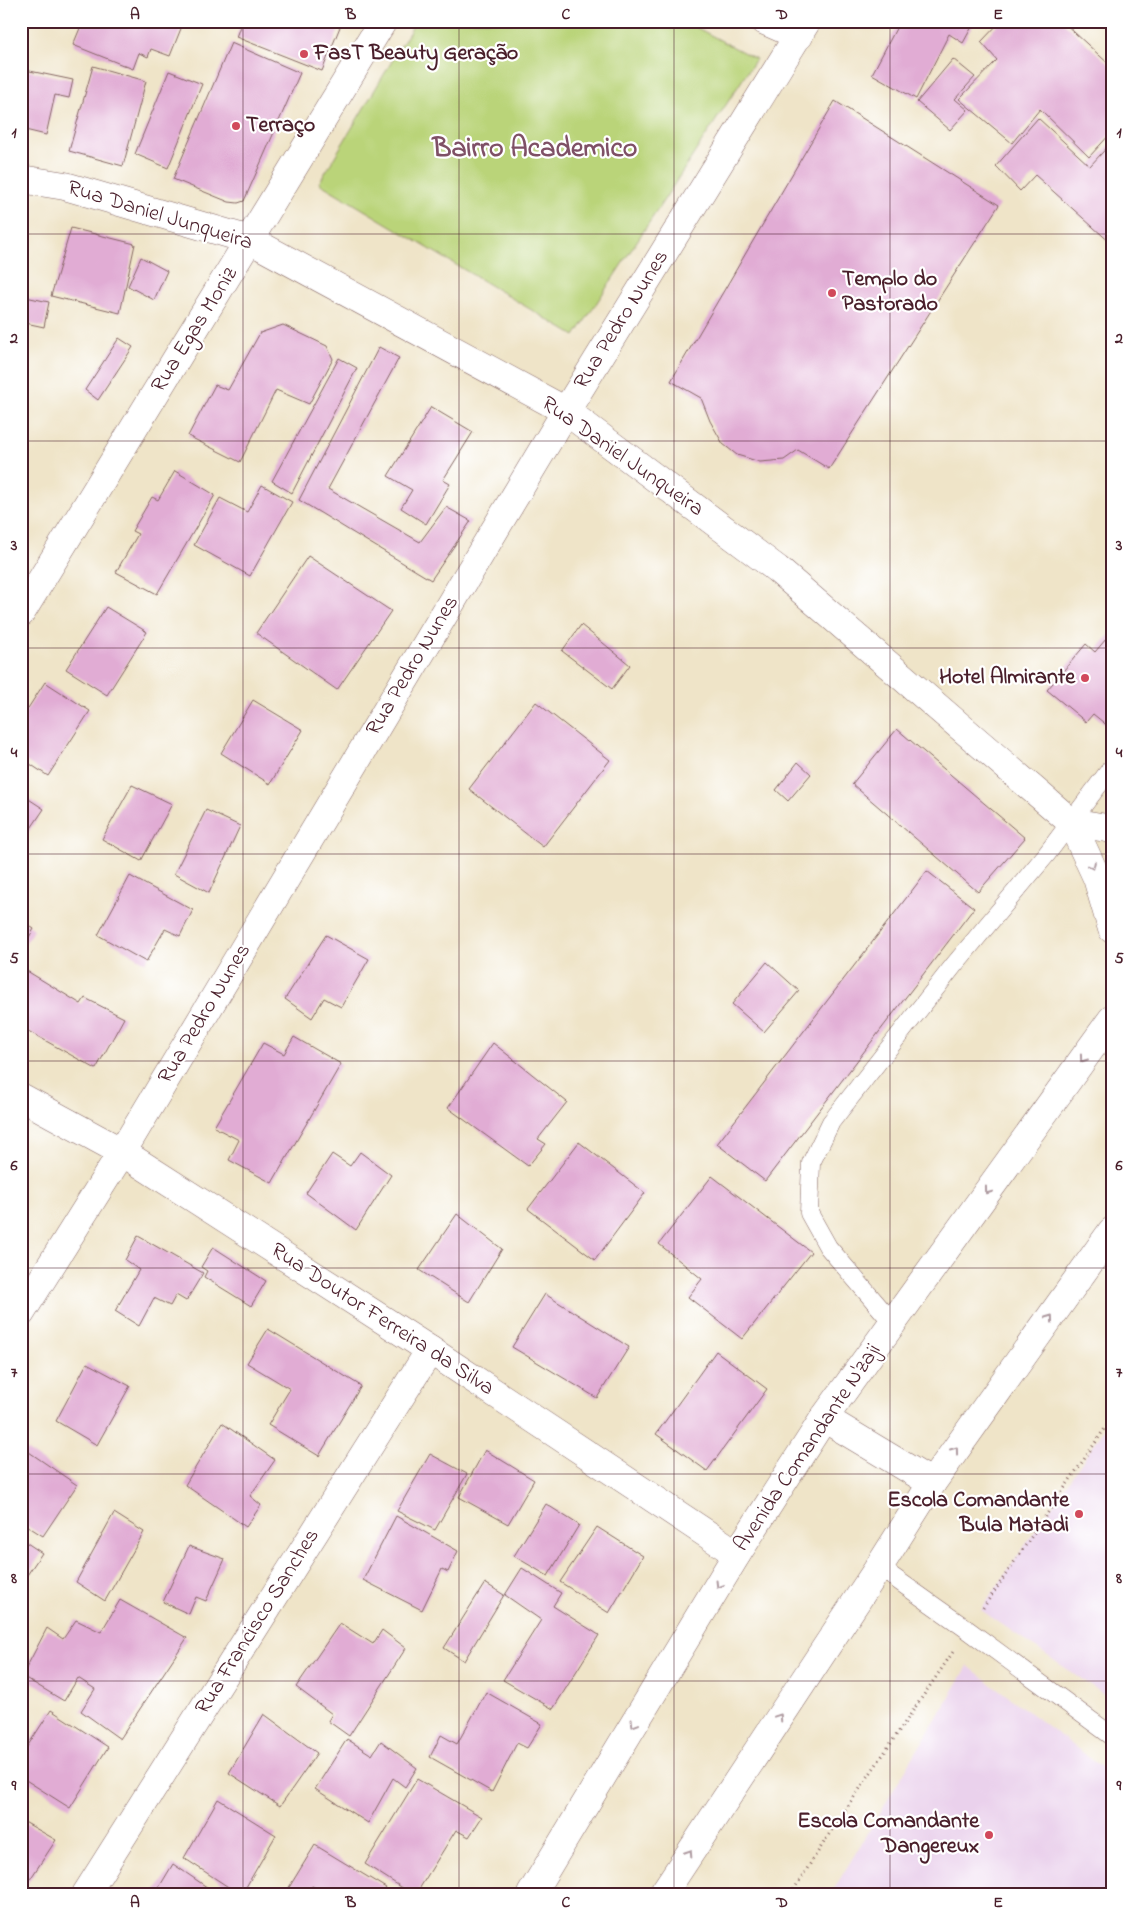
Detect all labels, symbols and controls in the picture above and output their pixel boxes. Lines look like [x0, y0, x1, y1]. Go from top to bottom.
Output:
text: A [130, 3, 140, 27]
text: B [345, 3, 357, 27]
text: C [562, 3, 571, 27]
text: D [775, 3, 788, 27]
text: E [993, 3, 1003, 27]
place label: FasT Beauty Geração [313, 38, 518, 71]
marker: FasT Beauty Geração [298, 48, 310, 60]
place label: Terraço [246, 110, 315, 142]
marker: Terraço [230, 120, 242, 132]
text: 1 [11, 121, 17, 145]
text: 1 [1116, 121, 1122, 145]
district label: Bairro Academico [431, 129, 637, 170]
street label: Rua Daniel Junqueira [63, 173, 257, 259]
street label: Rua Pedro Nunes [566, 244, 678, 396]
street label: Rua Egas Moniz [144, 260, 248, 400]
place label: Templo do Pastorado [842, 264, 938, 321]
marker: Templo do Pastorado [826, 287, 838, 299]
text: 2 [9, 327, 18, 351]
text: 2 [1114, 327, 1123, 351]
street label: Rua Daniel Junqueira [534, 389, 710, 525]
text: 3 [10, 534, 18, 558]
text: 3 [1115, 534, 1123, 558]
street label: Rua Pedro Nunes [358, 590, 468, 742]
place label: Hotel Almirante [939, 662, 1076, 694]
marker: Hotel Almirante [1079, 672, 1091, 684]
text: 4 [10, 741, 18, 765]
text: 4 [1115, 741, 1123, 765]
one-way arrow [1085, 861, 1096, 870]
street label: Rua Pedro Nunes [150, 938, 260, 1090]
text: 5 [9, 947, 19, 971]
text: 5 [1114, 947, 1124, 971]
one-way arrow [1080, 1053, 1089, 1063]
text: 6 [9, 1154, 18, 1178]
text: 6 [1114, 1154, 1123, 1178]
one-way arrow [985, 1185, 994, 1195]
street label: Rua Doutor Ferreira da Silva [264, 1236, 500, 1404]
one-way arrow [1044, 1314, 1053, 1324]
street label: Avenida Comandante N'zaji [726, 1338, 890, 1558]
text: 7 [11, 1361, 18, 1385]
text: 7 [1116, 1361, 1123, 1385]
one-way arrow [950, 1447, 958, 1456]
place label: Escola Comandante Bula Matadi [887, 1485, 1070, 1542]
marker: Escola Comandante Bula Matadi [1073, 1508, 1085, 1520]
street label: Rua Francisco Sanches [188, 1523, 328, 1721]
text: 8 [10, 1567, 17, 1591]
text: 8 [1115, 1567, 1122, 1591]
one-way arrow [715, 1579, 725, 1588]
one-way arrow [773, 1713, 782, 1723]
one-way arrow [631, 1718, 641, 1727]
text: 9 [11, 1774, 17, 1798]
text: 9 [1116, 1774, 1122, 1798]
place label: Escola Comandante Dangereux [797, 1806, 980, 1864]
marker: Escola Comandante Dangereux [983, 1829, 995, 1841]
one-way arrow [683, 1849, 693, 1858]
text: A [130, 1891, 140, 1915]
text: B [345, 1891, 357, 1915]
text: C [562, 1891, 571, 1915]
text: D [775, 1891, 788, 1915]
text: E [993, 1891, 1003, 1915]

